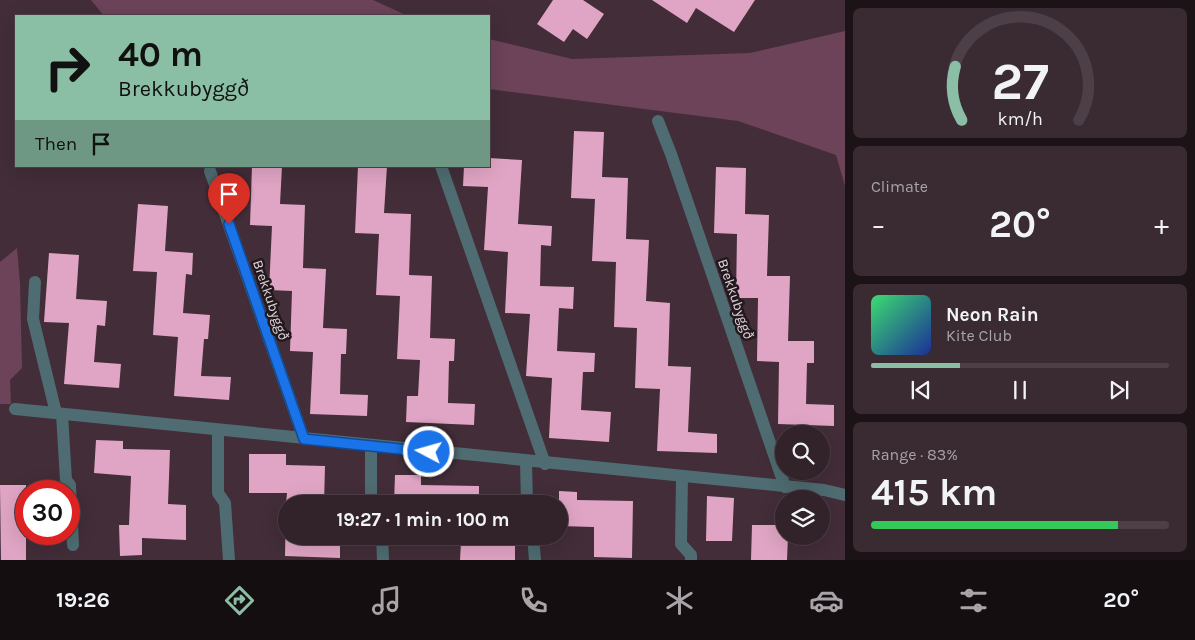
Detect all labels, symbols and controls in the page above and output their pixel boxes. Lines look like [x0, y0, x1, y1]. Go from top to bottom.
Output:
text: 40 m [118, 34, 203, 75]
icon: right [35, 35, 100, 100]
text: 27 [991, 51, 1049, 112]
text: Brekkubyggð [118, 76, 249, 102]
text: km/h [997, 109, 1043, 130]
icon: arrive [87, 130, 115, 158]
text: Then [35, 133, 77, 155]
pin [208, 173, 250, 224]
text: Climate [871, 177, 928, 196]
icon: arrive [215, 180, 243, 208]
text: 20° [989, 202, 1051, 247]
text: − [871, 208, 886, 241]
text: + [1154, 208, 1169, 241]
street label: Brekkubyggð [714, 257, 757, 342]
street label: Brekkubyggð [249, 258, 292, 343]
text: Neon Rain [946, 304, 1039, 326]
text: Kite Club [946, 326, 1012, 345]
icon: previous [907, 376, 935, 404]
icon: pause [1006, 376, 1034, 404]
icon: next [1105, 376, 1133, 404]
position arrow [402, 425, 454, 477]
map controls [775, 425, 830, 545]
button: search [775, 425, 830, 480]
text: Range · 83% [871, 445, 958, 464]
text: 415 km [871, 470, 997, 515]
speed limit sign: 30 [15, 480, 80, 545]
button: layers [775, 490, 830, 545]
text: 19:27 · 1 min · 100 m [336, 509, 510, 531]
icon: directions [222, 583, 257, 618]
icon: music [369, 583, 404, 618]
icon: phone [516, 583, 551, 618]
icon: climate [662, 583, 697, 618]
icon: car [809, 583, 844, 618]
icon: filters [956, 583, 991, 618]
text: 19:26 [56, 587, 110, 613]
text: 20° [1103, 587, 1139, 613]

